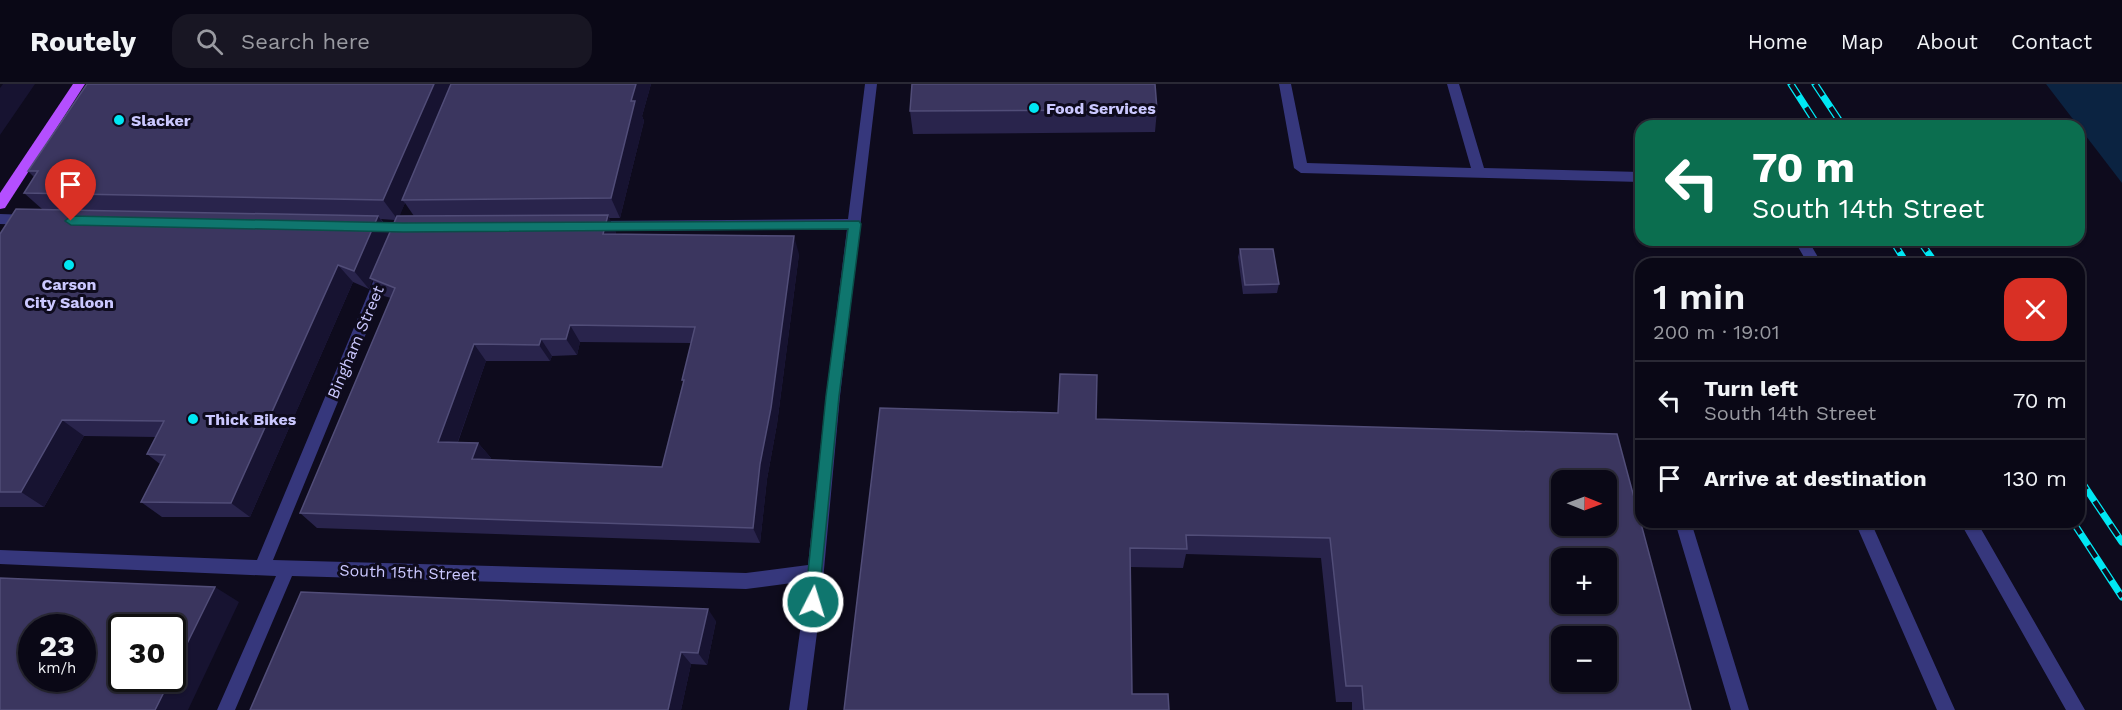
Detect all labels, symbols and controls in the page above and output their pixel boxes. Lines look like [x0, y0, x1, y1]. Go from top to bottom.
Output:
search box [172, 14, 592, 68]
text: Routely [30, 25, 136, 58]
icon: search [193, 25, 226, 58]
text: Search here [241, 29, 370, 54]
text: Home [1748, 29, 1808, 54]
text: Map [1841, 29, 1884, 54]
text: About [1917, 29, 1978, 54]
text: Contact [2011, 29, 2092, 54]
place label: Food Services [1046, 99, 1156, 118]
marker: Food Services [1027, 101, 1041, 115]
place label: Slacker [131, 111, 191, 130]
marker: Slacker [112, 113, 126, 127]
text: 70 m [1752, 143, 1855, 192]
icon: left [1653, 144, 1731, 222]
pin [45, 159, 96, 221]
icon: arrive [54, 168, 87, 201]
text: South 14th Street [1752, 193, 1984, 225]
marker: Carson City Saloon [62, 258, 76, 272]
place label: Carson City Saloon [24, 275, 114, 312]
text: 1 min [1653, 276, 1745, 318]
button: close [2004, 278, 2067, 341]
street label: Bingham Street [323, 283, 388, 402]
text: 200 m · 19:01 [1653, 320, 1779, 344]
text: Turn left [1704, 376, 1798, 401]
icon: left [1653, 384, 1686, 417]
text: 70 m [2013, 388, 2067, 413]
text: South 14th Street [1704, 401, 1876, 425]
place label: Thick Bikes [205, 410, 297, 429]
marker: Thick Bikes [186, 412, 200, 426]
icon: arrive [1653, 462, 1686, 495]
text: Arrive at destination [1704, 466, 1927, 491]
text: 130 m [2003, 466, 2067, 491]
north arrow [1551, 470, 1617, 536]
map controls [1551, 470, 1617, 692]
button: + [1551, 548, 1617, 614]
street label: South 15th Street [339, 561, 477, 584]
position arrow [781, 570, 845, 634]
speed limit sign: 30 [108, 614, 186, 692]
button: − [1551, 626, 1617, 692]
text: 23 [39, 628, 75, 663]
text: km/h [38, 659, 76, 677]

